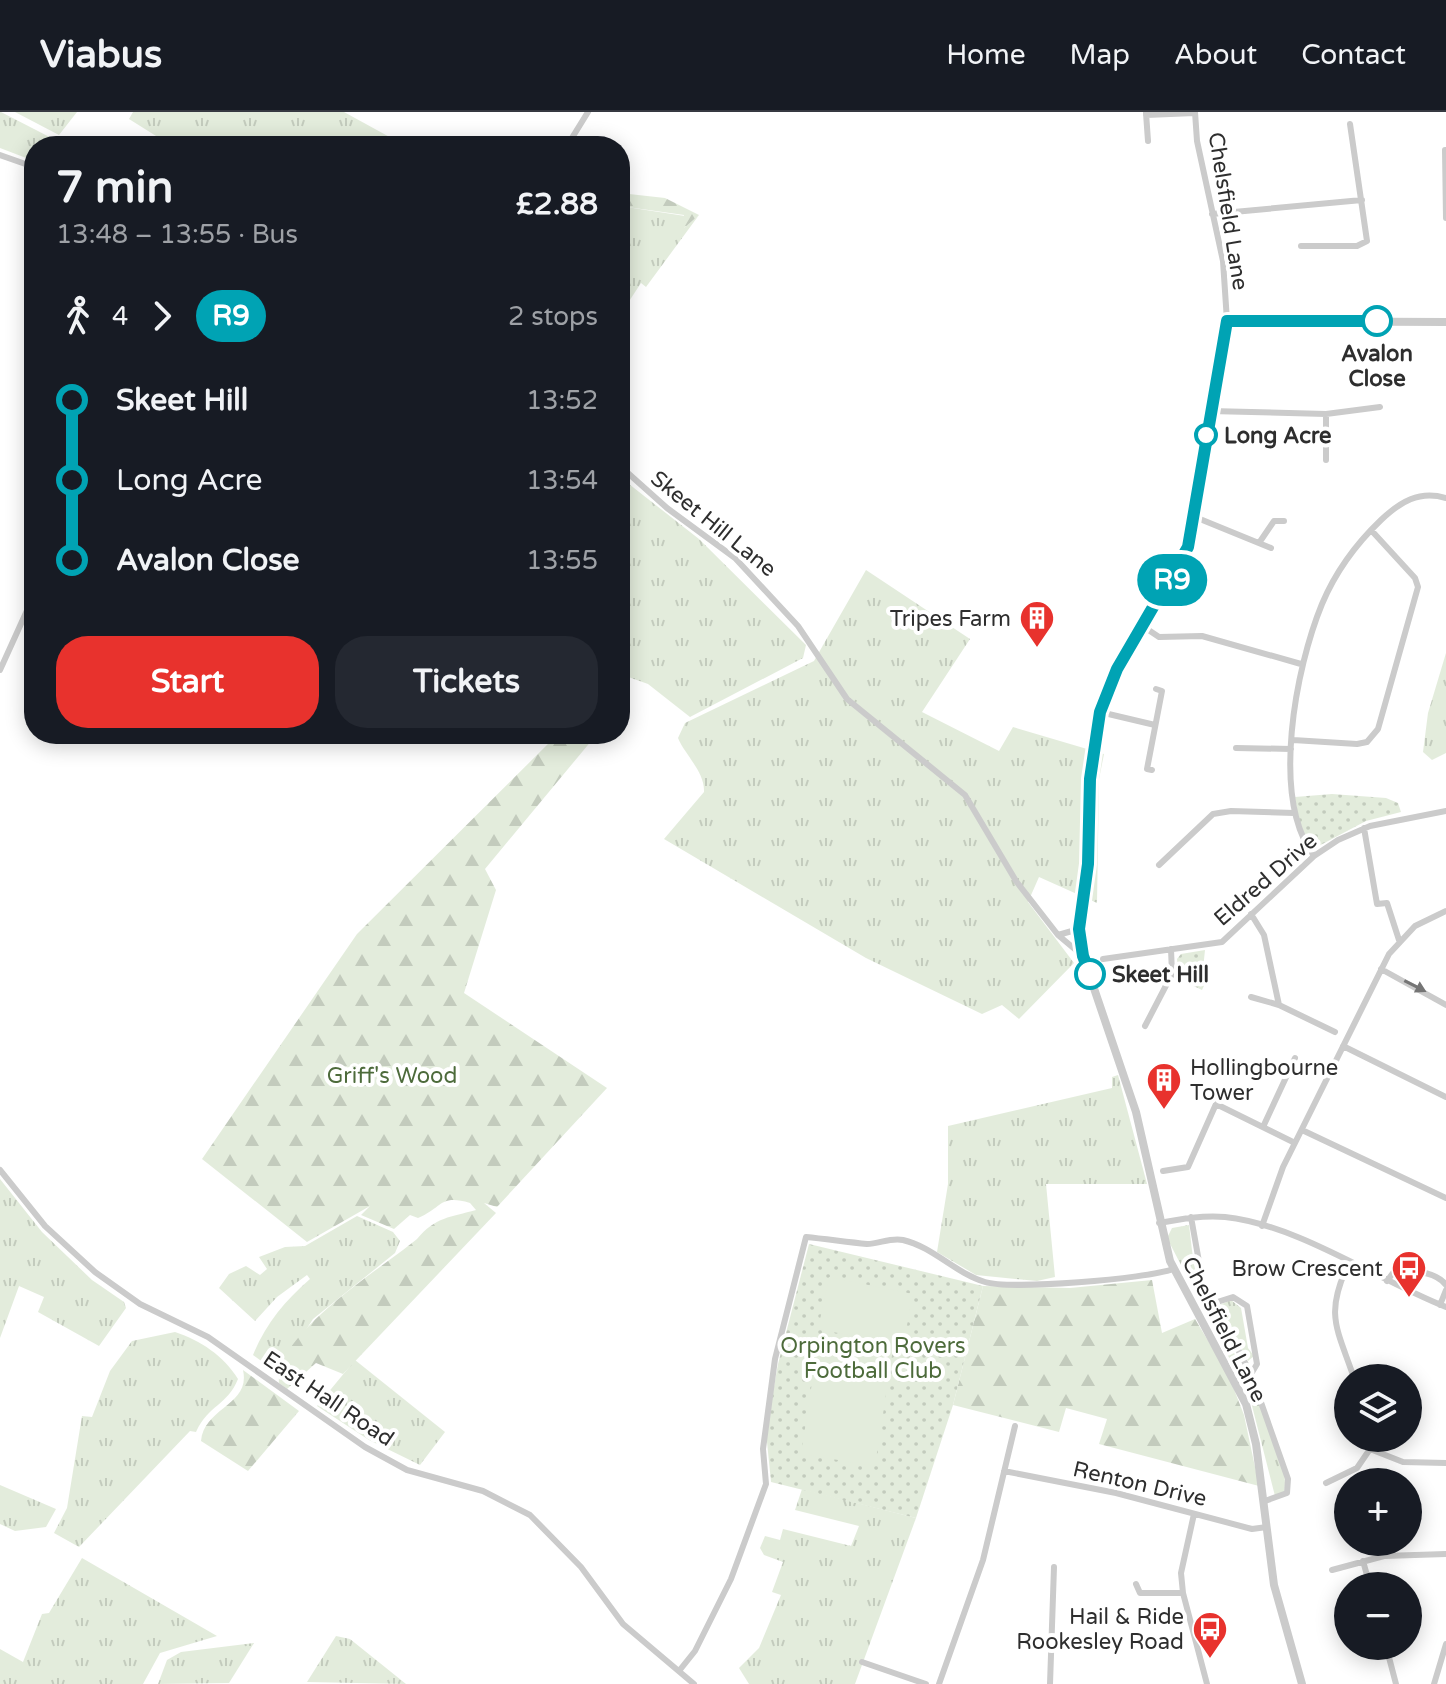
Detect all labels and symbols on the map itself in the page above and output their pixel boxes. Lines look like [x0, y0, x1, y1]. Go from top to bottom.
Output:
street label: Chelsfield Lane [1203, 130, 1253, 292]
marker: Avalon Close [1362, 306, 1392, 336]
place label: Avalon Close [1341, 341, 1413, 392]
place label: Long Acre [1224, 423, 1331, 449]
marker: Long Acre [1195, 424, 1217, 446]
street label: Skeet Hill Lane [645, 465, 781, 582]
line badge: R9 [1136, 554, 1208, 606]
building icon: Tripes Farm [1018, 599, 1056, 649]
place label: Tripes Farm [890, 606, 1011, 632]
street label: Eldred Drive [1209, 828, 1322, 931]
marker: Skeet Hill [1075, 959, 1105, 989]
place label: Skeet Hill [1112, 962, 1209, 988]
one-way arrow [1403, 979, 1426, 992]
place label: Hollingbourne Tower [1190, 1055, 1338, 1106]
building icon: Hollingbourne Tower [1145, 1061, 1183, 1111]
park label: Griff's Wood [327, 1063, 457, 1089]
bus stop icon: Brow Crescent [1390, 1249, 1428, 1299]
street label: Chelsfield Lane [1176, 1252, 1272, 1406]
place label: Brow Crescent [1232, 1256, 1383, 1282]
park label: Orpington Rovers Football Club [780, 1333, 966, 1384]
street label: East Hall Road [258, 1346, 399, 1452]
street label: Renton Drive [1071, 1456, 1209, 1512]
place label: Hail & Ride Rookesley Road [1016, 1604, 1184, 1655]
bus stop icon: Hail & Ride Rookesley Road [1191, 1610, 1229, 1660]

